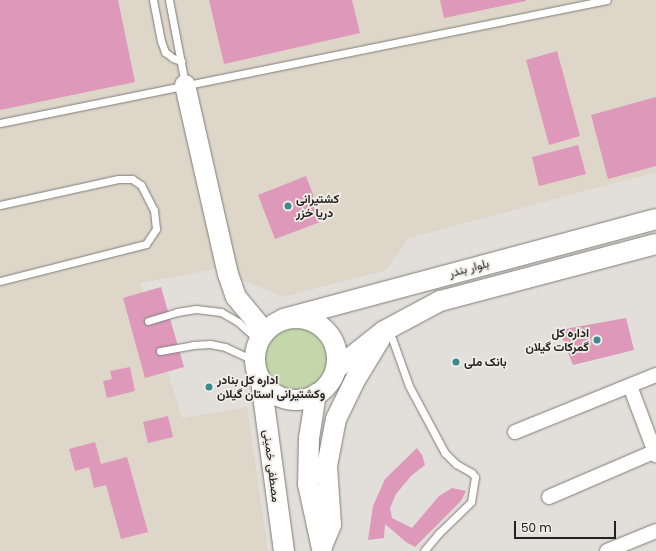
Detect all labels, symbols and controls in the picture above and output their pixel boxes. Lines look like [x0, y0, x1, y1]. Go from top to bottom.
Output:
place label: کشتیرانی دریا خزر [296, 192, 339, 220]
marker: کشتیرانی دریا خزر [283, 201, 293, 211]
street label: بلوار بندر [447, 256, 491, 280]
place label: اداره کل گمرکات گیلان [526, 326, 589, 354]
marker: اداره کل گمرکات گیلان [592, 335, 602, 345]
place label: بانک ملی [464, 355, 507, 369]
marker: بانک ملی [451, 357, 461, 367]
place label: اداره کل بنادر وکشتیرانی استان گیلان [217, 373, 325, 401]
marker: اداره کل بنادر وکشتیرانی استان گیلان [204, 382, 214, 392]
street label: مصطفی خمینی [260, 429, 284, 503]
scale bar [516, 513, 618, 539]
text: 50 m [521, 519, 552, 536]

